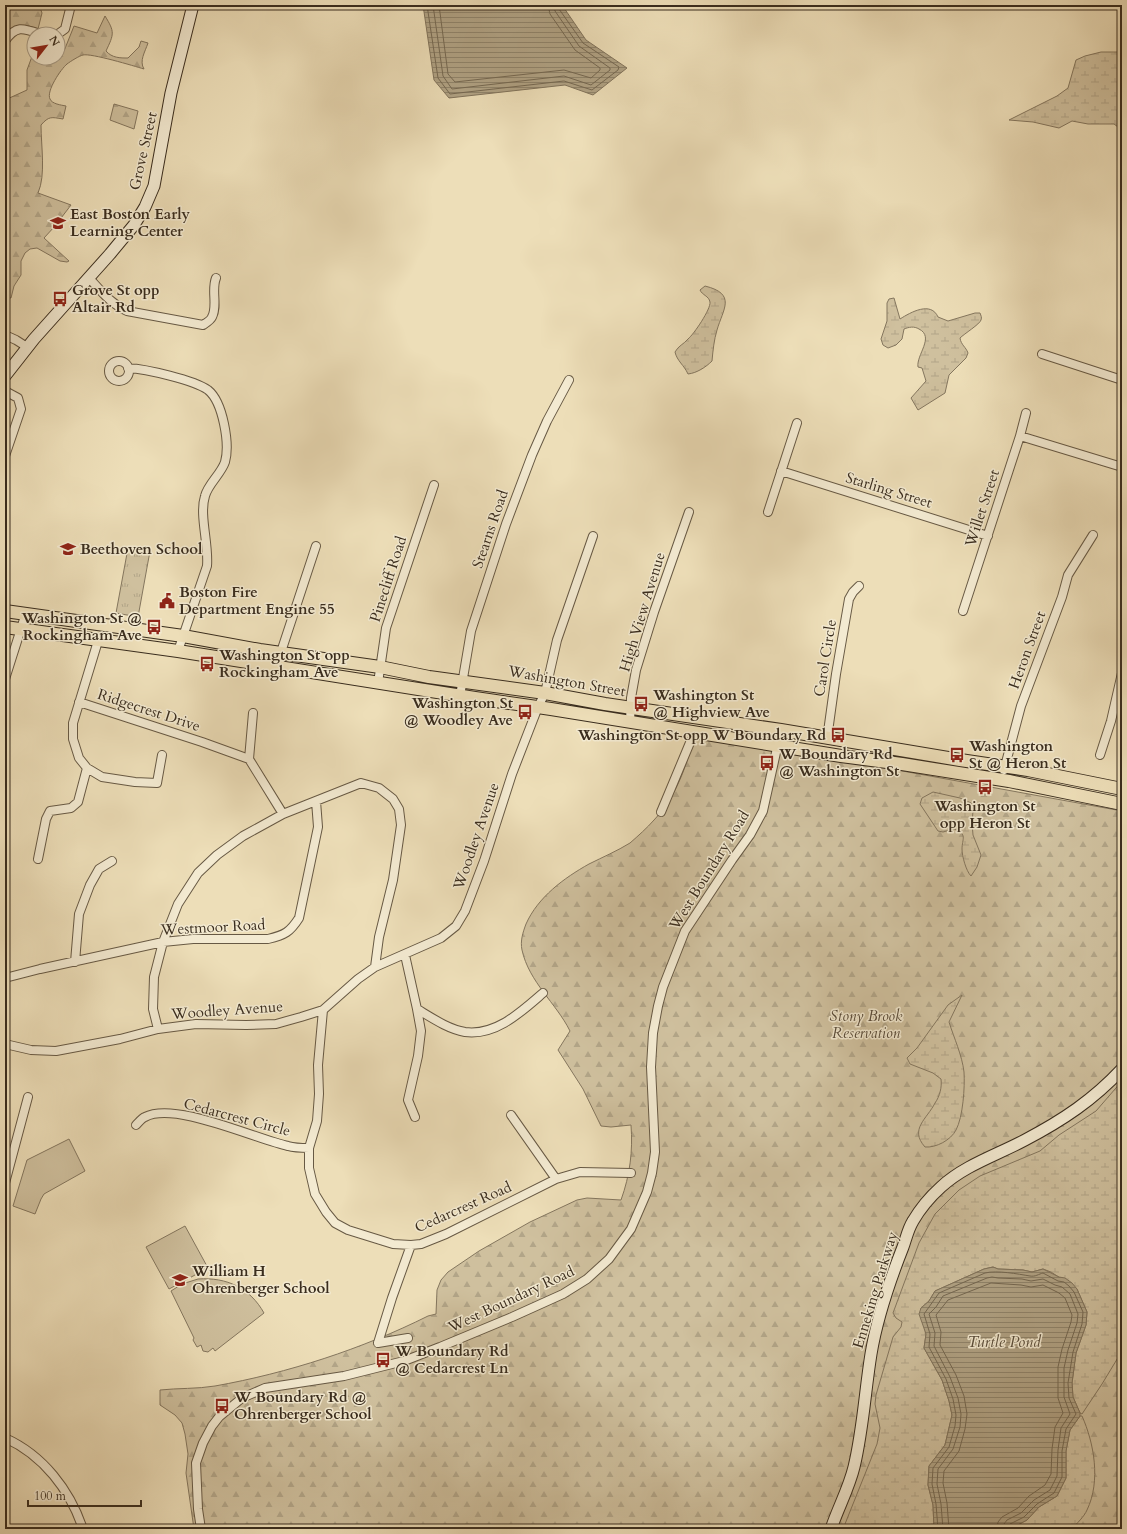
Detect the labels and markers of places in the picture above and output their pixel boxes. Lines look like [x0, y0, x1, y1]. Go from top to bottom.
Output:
place label: East Boston Early Learning Center [70, 204, 191, 241]
school or university icon: East Boston Early Learning Center [49, 214, 67, 232]
place label: Grove St opp Altair Rd [72, 280, 160, 317]
bus stop icon: Grove St opp Altair Rd [51, 290, 69, 308]
place label: Beethoven School [80, 539, 203, 559]
school or university icon: Beethoven School [59, 540, 77, 558]
place label: Boston Fire Department Engine 55 [179, 582, 335, 619]
public building icon: Boston Fire Department Engine 55 [158, 592, 176, 610]
place label: Washington St @ Rockingham Ave [21, 608, 142, 645]
bus stop icon: Washington St @ Rockingham Ave [145, 618, 163, 636]
place label: Washington St opp Rockingham Ave [218, 645, 350, 682]
bus stop icon: Washington St opp Rockingham Ave [198, 655, 216, 673]
place label: Washington St @ Highview Ave [652, 685, 770, 722]
place label: Washington St @ Woodley Ave [404, 693, 514, 730]
bus stop icon: Washington St @ Highview Ave [632, 695, 650, 713]
bus stop icon: Washington St @ Woodley Ave [516, 703, 534, 721]
place label: Washington St opp W Boundary Rd [577, 725, 826, 745]
bus stop icon: Washington St opp W Boundary Rd [829, 726, 847, 744]
place label: Washington St @ Heron St [968, 736, 1067, 773]
place label: W Boundary Rd @ Washington St [778, 744, 900, 781]
bus stop icon: Washington St @ Heron St [948, 746, 966, 764]
bus stop icon: W Boundary Rd @ Washington St [758, 754, 776, 772]
bus stop icon: Washington St opp Heron St [976, 778, 994, 796]
place label: Washington St opp Heron St [933, 796, 1036, 833]
place label: William H Ohrenberger School [191, 1261, 330, 1298]
school or university icon: William H Ohrenberger School [171, 1271, 189, 1289]
place label: W Boundary Rd @ Cedarcrest Ln [394, 1341, 509, 1378]
bus stop icon: W Boundary Rd @ Cedarcrest Ln [374, 1351, 392, 1369]
place label: W Boundary Rd @ Ohrenberger School [233, 1387, 372, 1424]
bus stop icon: W Boundary Rd @ Ohrenberger School [213, 1397, 231, 1415]

